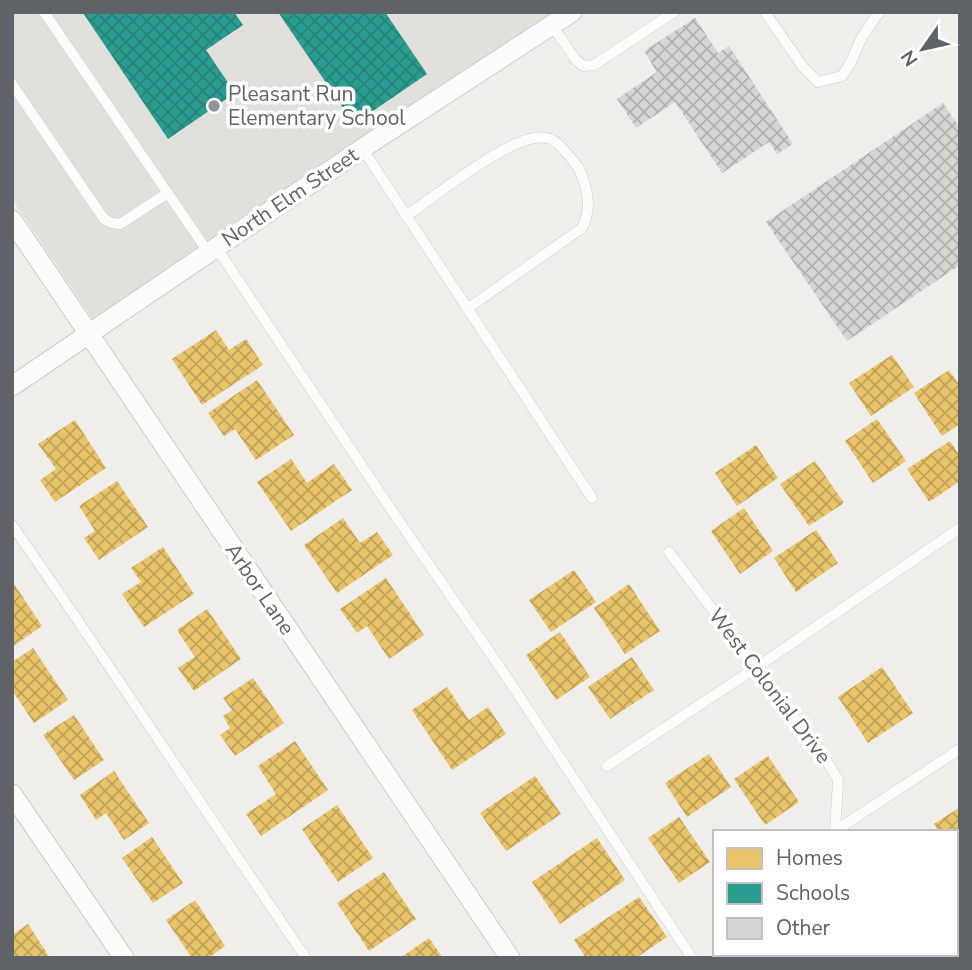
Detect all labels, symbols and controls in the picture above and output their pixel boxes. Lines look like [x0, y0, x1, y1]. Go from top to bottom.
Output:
north arrow [888, 14, 958, 84]
text: N [895, 45, 924, 71]
place label: Pleasant Run Elementary School [228, 80, 406, 132]
marker: Pleasant Run Elementary School [206, 98, 222, 114]
street label: North Elm Street [216, 141, 364, 253]
street label: Arbor Lane [219, 538, 301, 640]
street label: West Colonial Drive [702, 602, 838, 770]
legend [713, 830, 958, 956]
text: Homes [776, 844, 843, 872]
text: Schools [776, 879, 850, 907]
text: Other [776, 914, 831, 942]

